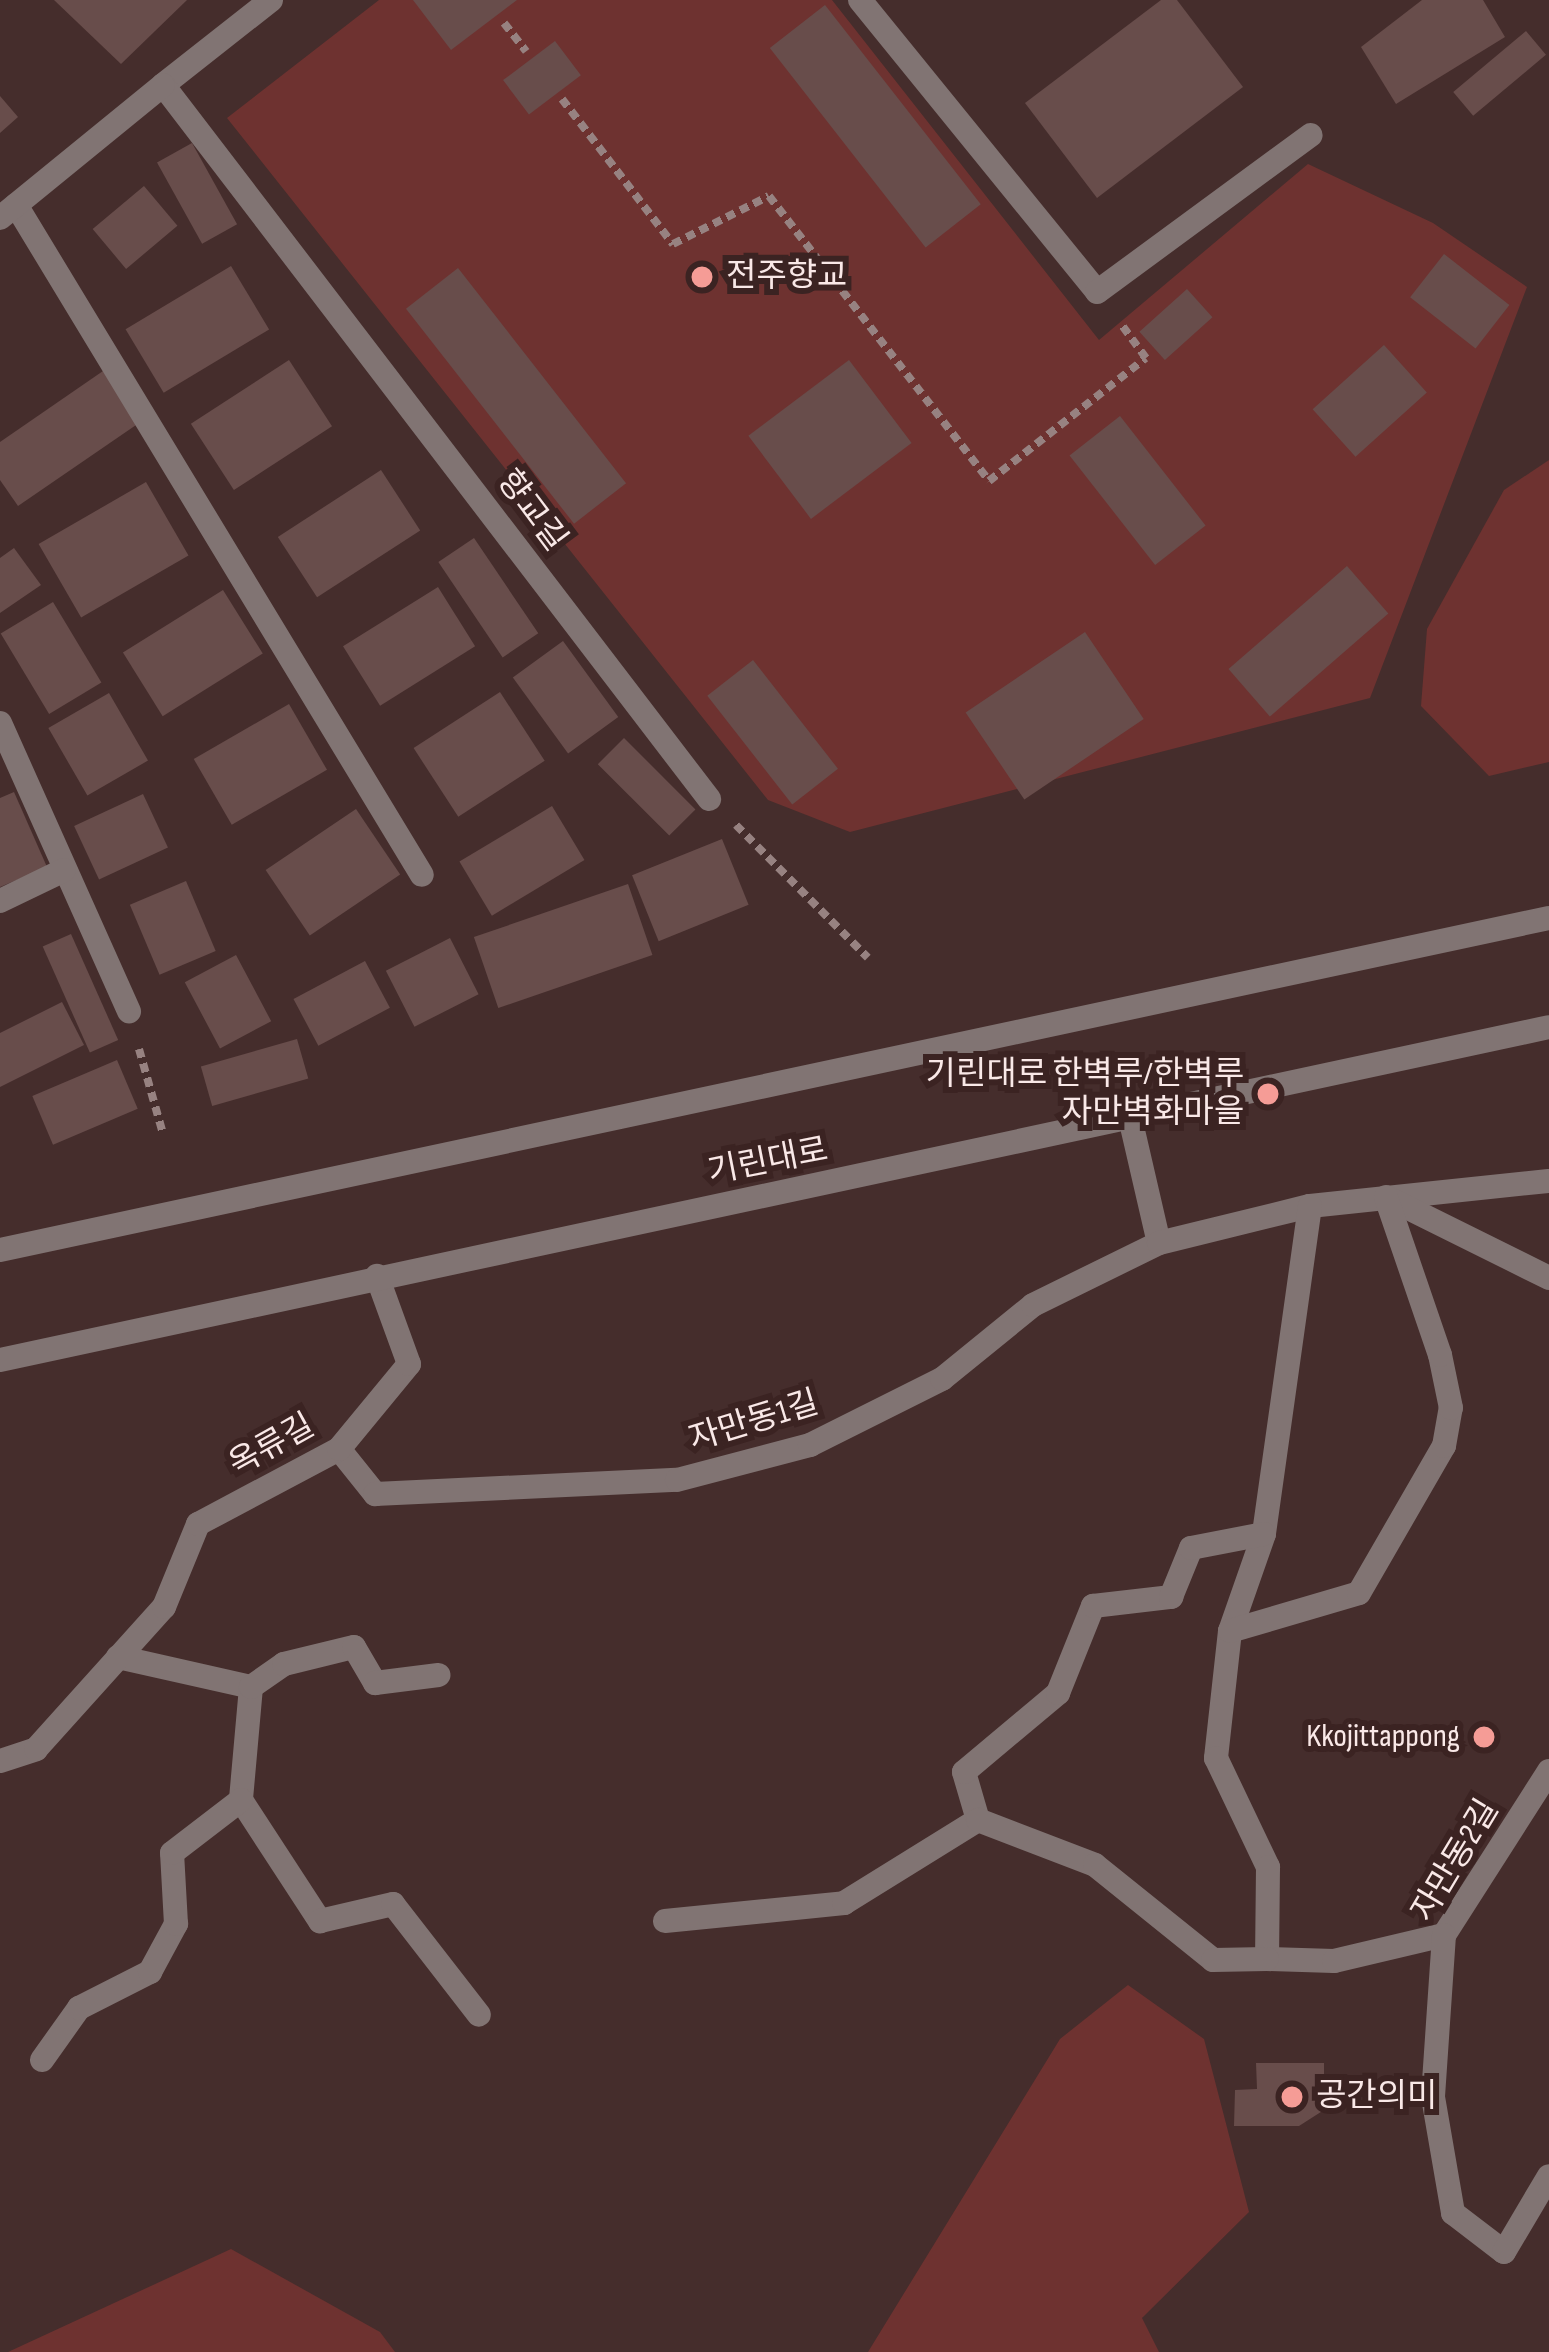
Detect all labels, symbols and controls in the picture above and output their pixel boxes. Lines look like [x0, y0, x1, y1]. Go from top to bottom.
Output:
place label: 전주향교 [726, 257, 847, 297]
marker: 전주향교 [689, 264, 715, 290]
street label: 향교길 [488, 463, 574, 559]
place label: 기린대로 한벽루/한벽루 자만벽화마을 [926, 1055, 1244, 1133]
marker: 기린대로 한벽루/한벽루 자만벽화마을 [1255, 1081, 1281, 1107]
street label: 기린대로 [705, 1131, 831, 1193]
street label: 자만동1길 [685, 1384, 823, 1460]
street label: 옥류길 [223, 1407, 321, 1485]
place label: Kkojittappong [1306, 1717, 1460, 1757]
marker: Kkojittappong [1471, 1724, 1497, 1750]
street label: 자만동2길 [1404, 1793, 1508, 1929]
place label: 공간의미 [1316, 2077, 1437, 2117]
marker: 공간의미 [1279, 2084, 1305, 2110]

